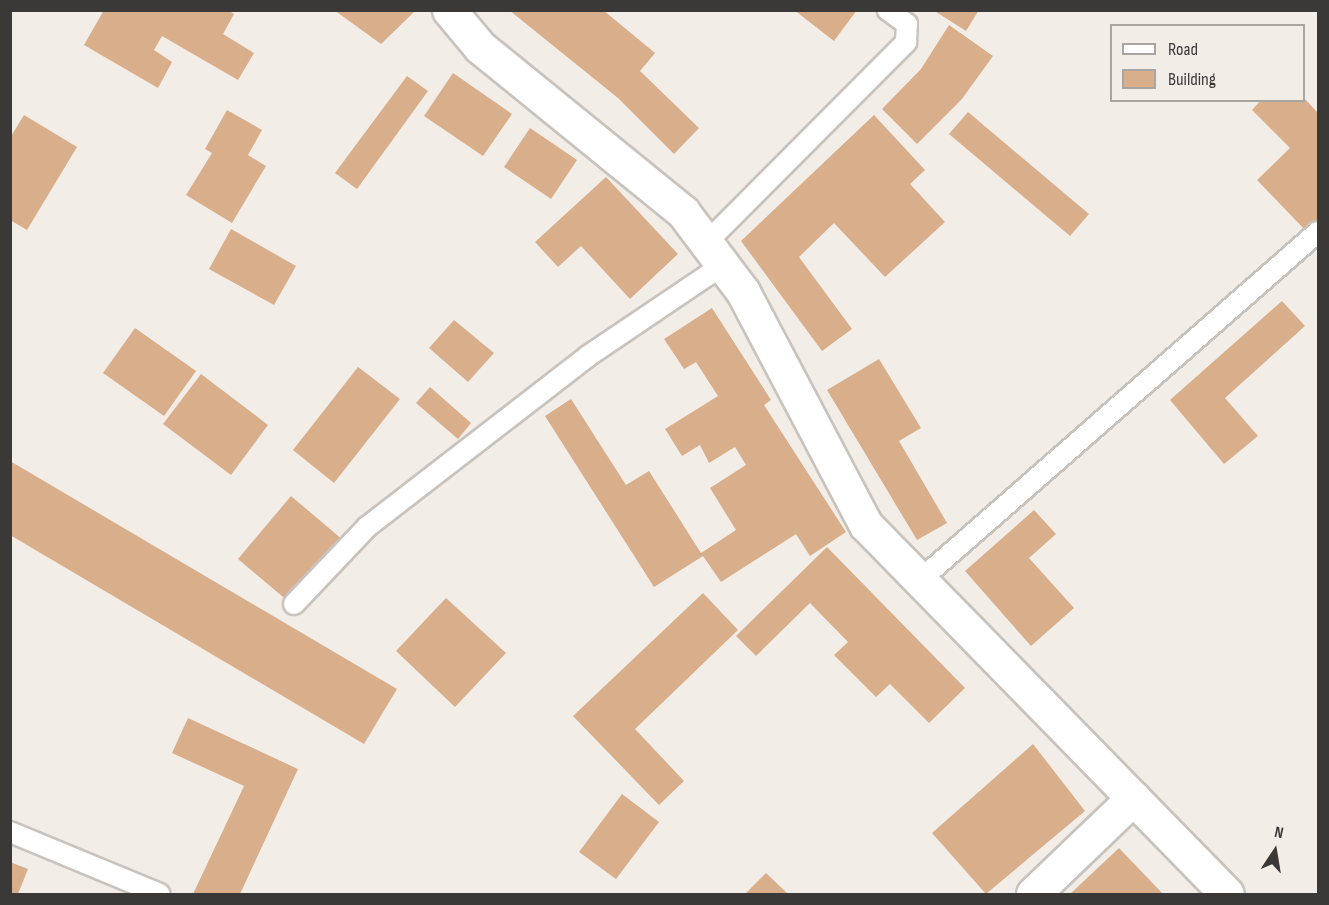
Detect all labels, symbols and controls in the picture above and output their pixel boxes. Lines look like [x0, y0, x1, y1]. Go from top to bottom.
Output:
legend [1110, 24, 1305, 102]
text: Road [1168, 39, 1198, 60]
text: Building [1168, 69, 1216, 90]
north arrow [1245, 821, 1305, 881]
text: N [1273, 823, 1285, 843]

